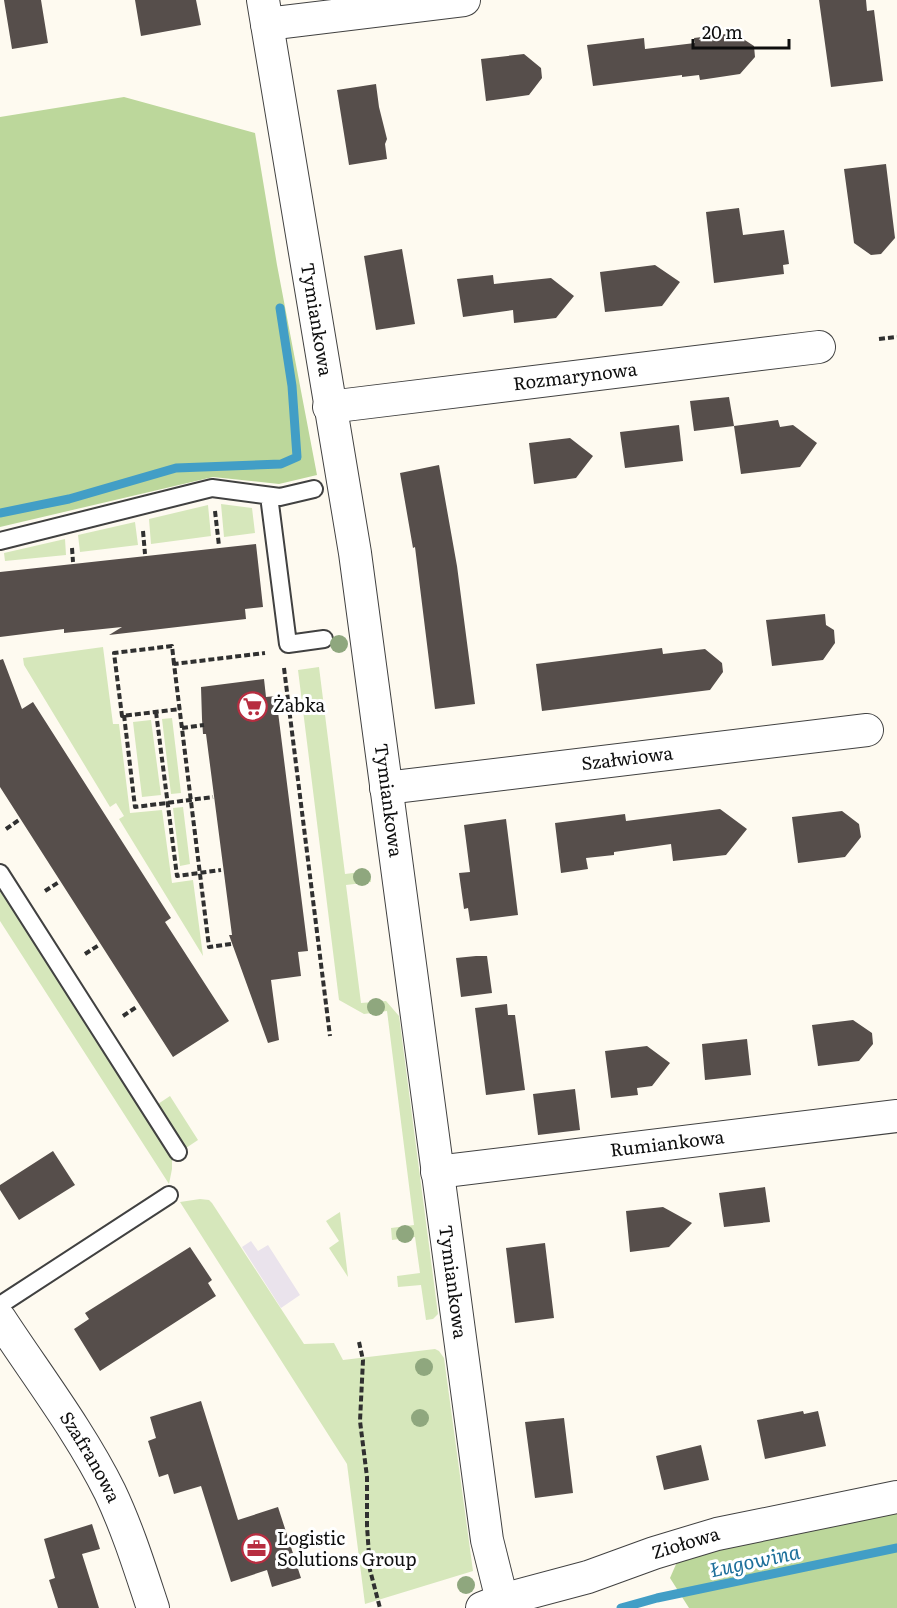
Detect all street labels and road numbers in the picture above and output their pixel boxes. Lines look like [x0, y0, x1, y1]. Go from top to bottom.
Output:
street label: Tymiankowa [295, 261, 340, 378]
street label: Rozmarynowa [511, 354, 639, 396]
street label: Szałwiowa [580, 738, 675, 776]
street label: Tymiankowa [369, 741, 411, 859]
street label: Rumiankowa [609, 1122, 726, 1163]
street label: Tymiankowa [433, 1223, 475, 1341]
street label: Szafranowa [54, 1406, 128, 1507]
street label: Ziołowa [648, 1519, 723, 1565]

